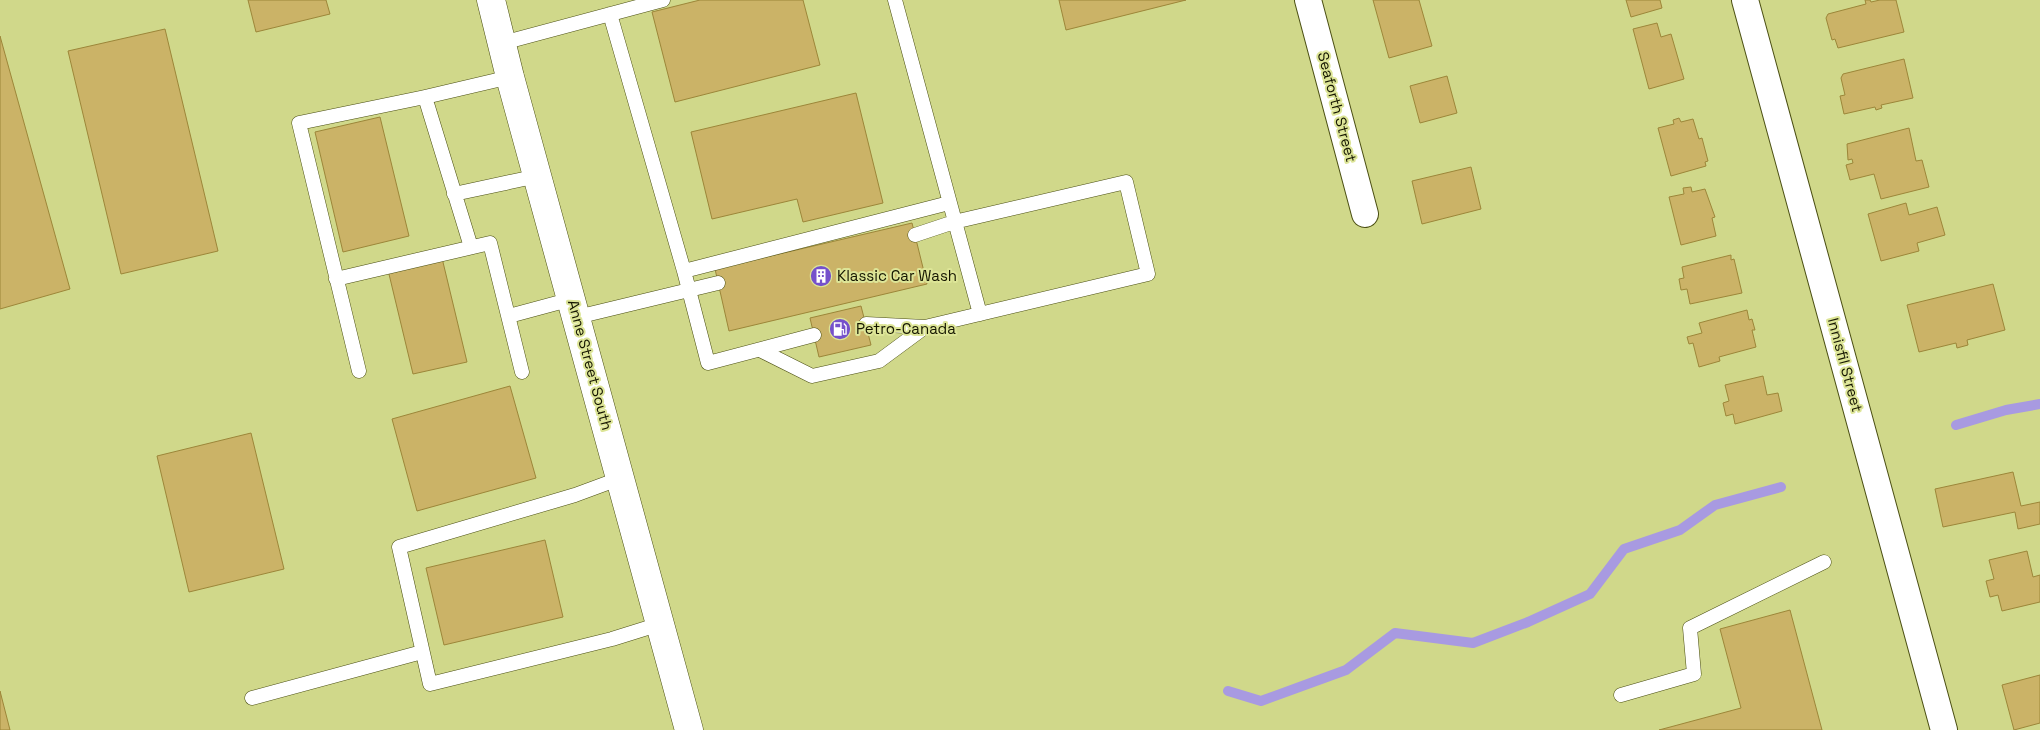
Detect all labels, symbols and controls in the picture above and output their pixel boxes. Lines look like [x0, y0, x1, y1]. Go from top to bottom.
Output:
street label: Seaforth Street [1314, 50, 1361, 164]
building icon: Klassic Car Wash [809, 264, 833, 288]
place label: Klassic Car Wash [837, 266, 957, 285]
street label: Anne Street South [564, 298, 617, 432]
street label: Innisfil Street [1824, 316, 1867, 414]
fuel station icon: Petro-Canada [828, 317, 852, 341]
place label: Petro-Canada [856, 319, 956, 338]

